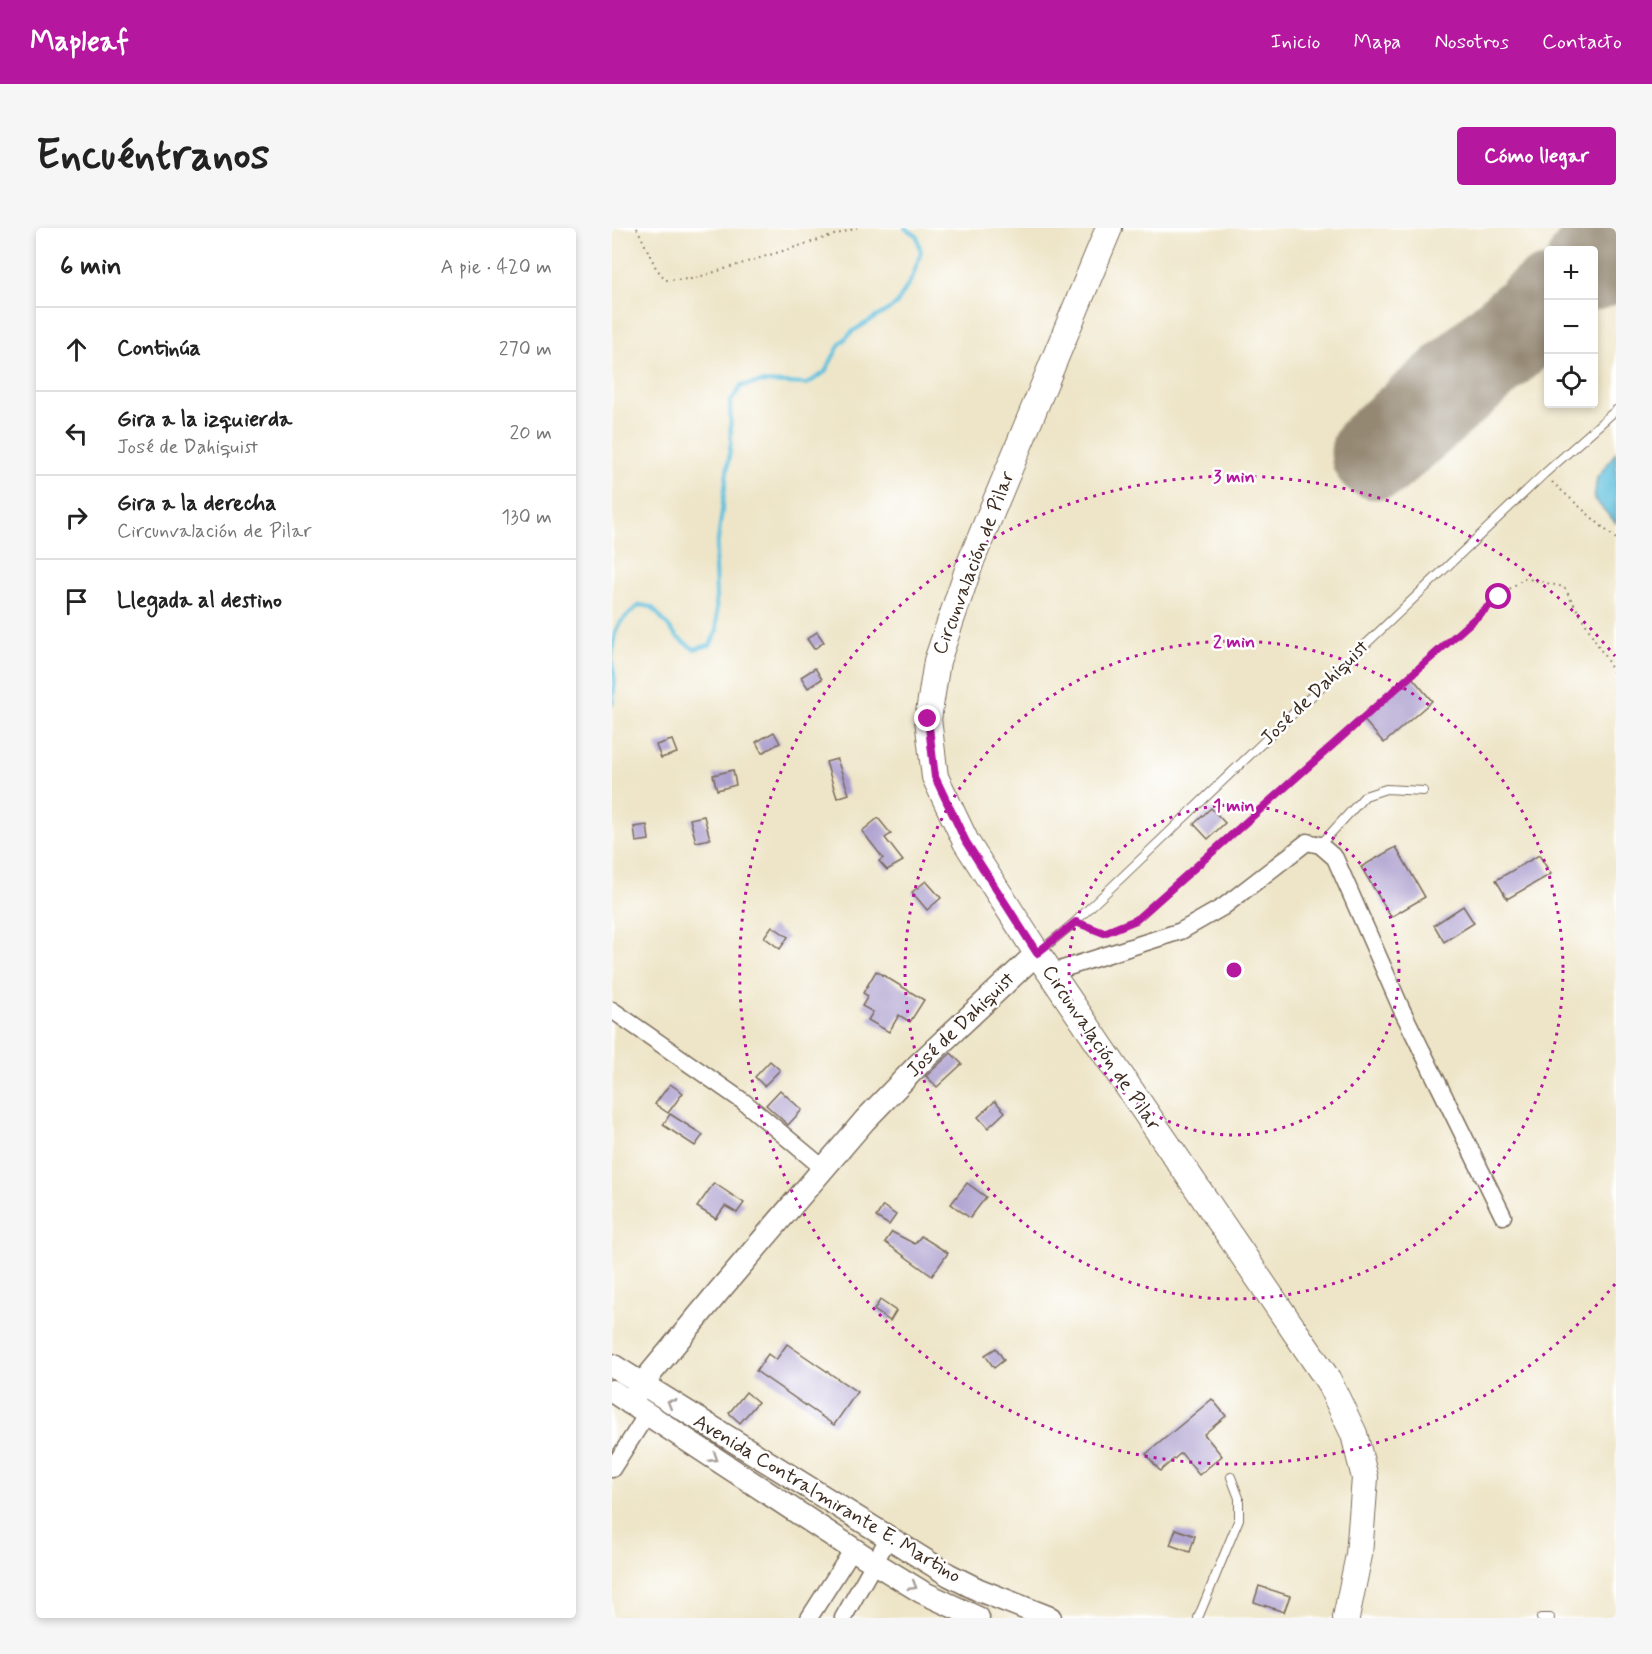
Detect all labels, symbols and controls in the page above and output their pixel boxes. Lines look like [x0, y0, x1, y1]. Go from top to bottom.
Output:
text: Mapleaf [30, 24, 129, 61]
text: Inicio [1271, 28, 1321, 56]
text: Mapa [1354, 28, 1401, 56]
text: Nosotros [1434, 28, 1509, 56]
text: Contacto [1542, 28, 1622, 56]
button: Cómo llegar [1457, 127, 1616, 185]
text: Encuéntranos [36, 129, 269, 184]
map controls [1544, 246, 1598, 408]
button: + [1544, 246, 1598, 300]
text: 6 min [60, 250, 122, 284]
text: A pie · 420 m [440, 254, 552, 281]
button: − [1544, 300, 1598, 354]
icon: ahead [60, 333, 93, 366]
text: Continúa [117, 335, 201, 363]
text: 270 m [499, 336, 552, 363]
button: locate [1544, 354, 1598, 408]
text: Gira a la izquierda [117, 406, 292, 434]
icon: left [60, 417, 93, 450]
text: 20 m [509, 420, 552, 447]
text: José de Dahiquist [117, 434, 258, 461]
text: 3 min [1213, 465, 1255, 489]
street label: Circunvalación de Pilar [927, 467, 1022, 659]
text: Gira a la derecha [117, 490, 277, 518]
icon: right [60, 501, 93, 534]
text: 130 m [501, 504, 552, 531]
text: Circunvalación de Pilar [117, 518, 311, 545]
route start [1485, 583, 1511, 609]
icon: arrive [60, 585, 93, 618]
text: Llegada al destino [117, 587, 282, 615]
text: 2 min [1213, 630, 1255, 654]
street label: José de Dahiquist [1255, 634, 1375, 752]
route end [914, 705, 940, 731]
text: 1 min [1213, 794, 1255, 818]
street label: Circunvalación de Pilar [1035, 960, 1167, 1137]
centre of rings [1224, 960, 1244, 980]
street label: José de Dahiquist [901, 966, 1021, 1084]
one-way arrow [667, 1399, 677, 1411]
street label: Avenida Contralmirante E. Martino [688, 1408, 966, 1590]
one-way arrow [707, 1451, 718, 1462]
one-way arrow [907, 1579, 917, 1591]

